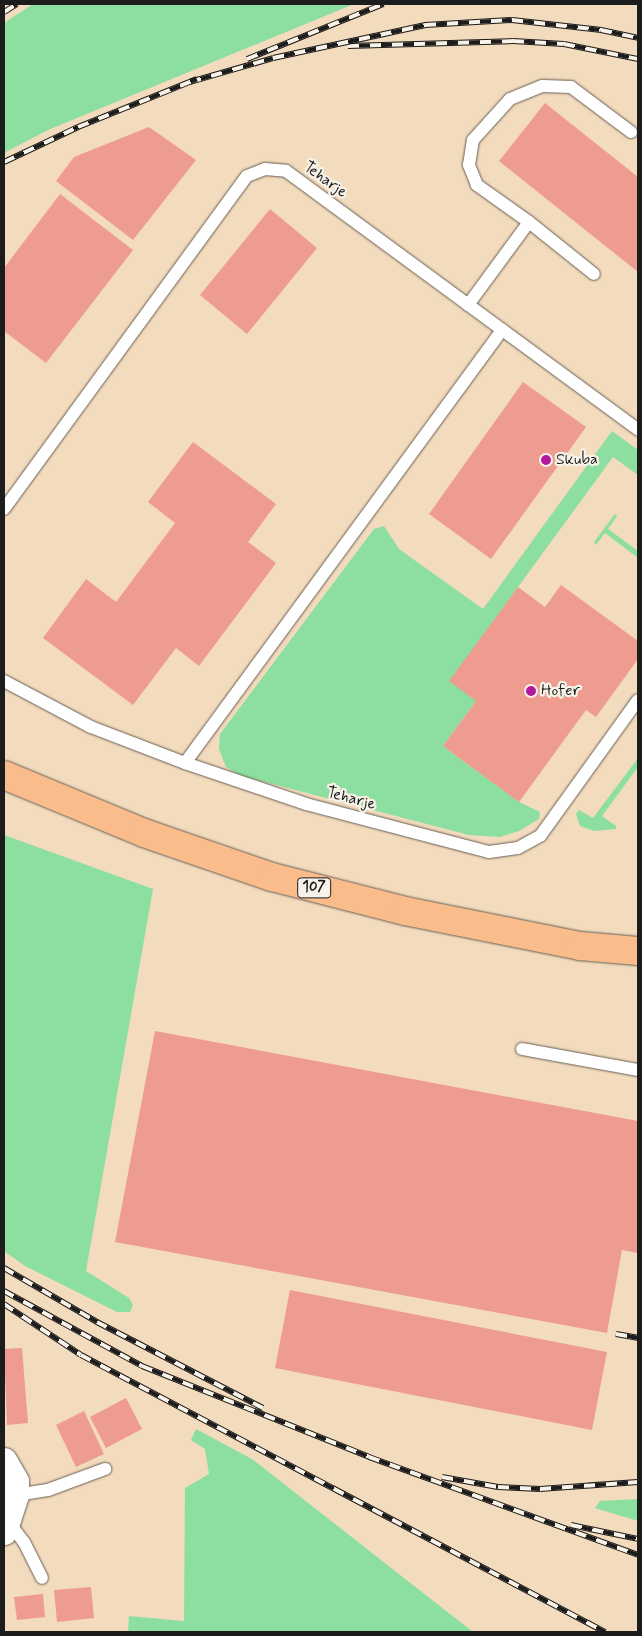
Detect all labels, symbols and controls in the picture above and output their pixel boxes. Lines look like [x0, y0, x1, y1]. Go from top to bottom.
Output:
street label: Teharje [299, 158, 351, 202]
place label: Skuba [556, 450, 598, 470]
marker: Skuba [540, 454, 552, 466]
place label: Hofer [541, 681, 580, 701]
marker: Hofer [525, 685, 537, 697]
street label: Teharje [325, 783, 377, 815]
road number: 107 [296, 876, 332, 900]

